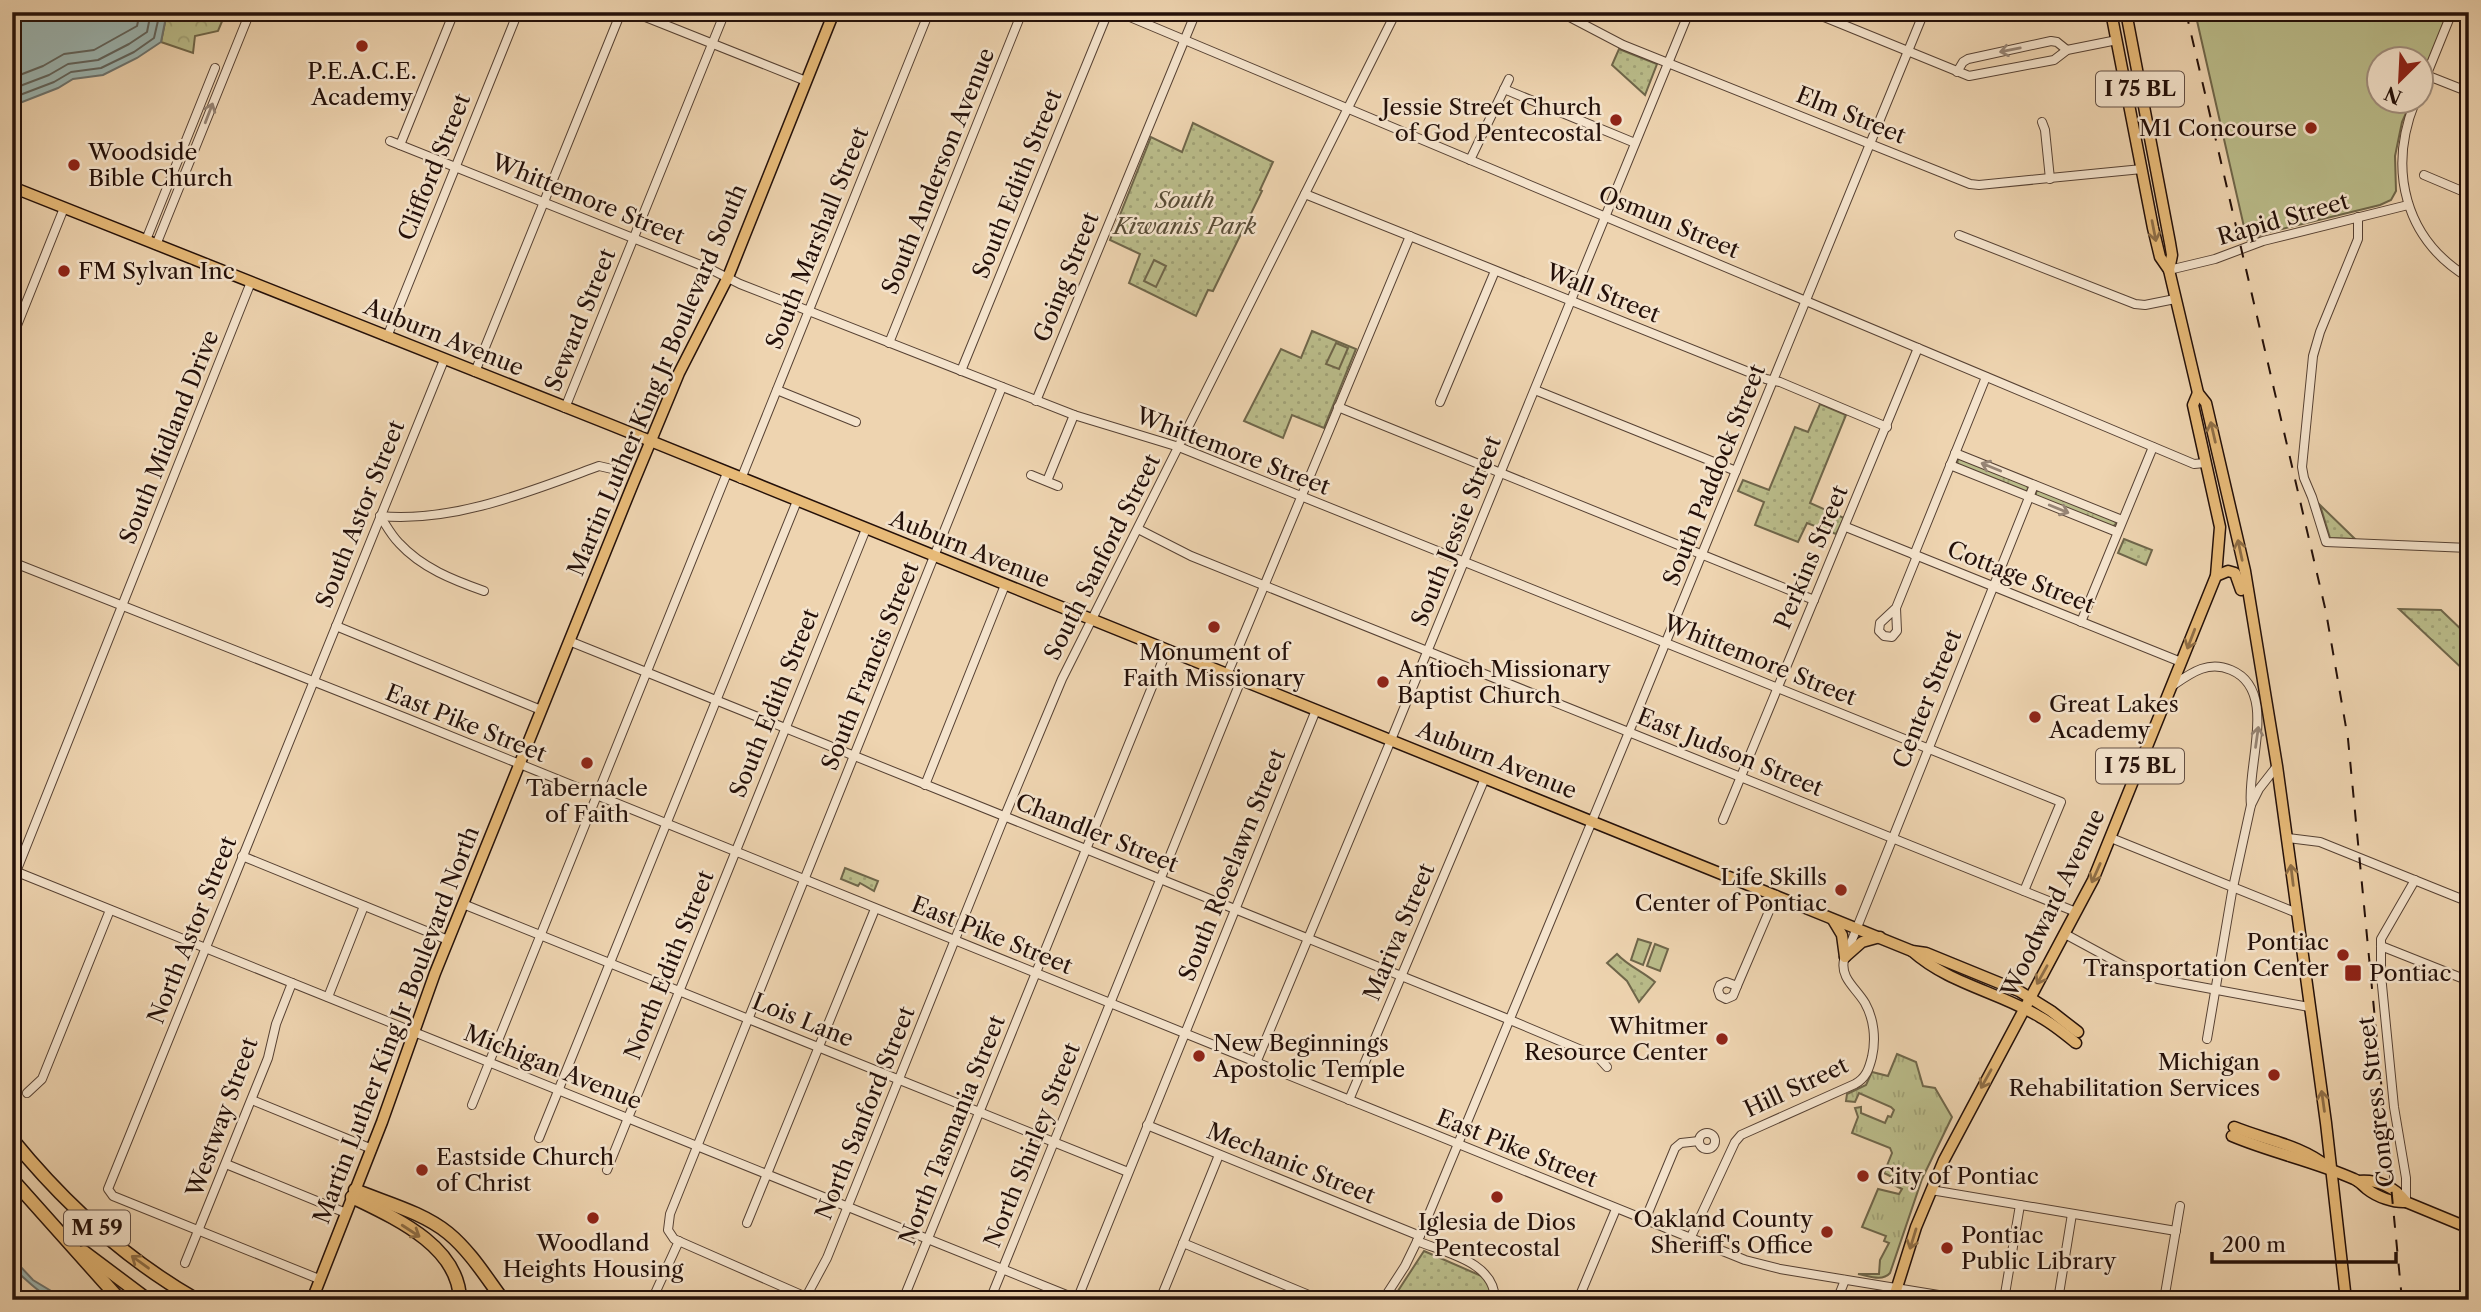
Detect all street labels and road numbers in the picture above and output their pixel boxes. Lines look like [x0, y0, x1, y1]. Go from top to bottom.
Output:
street label: South Anderson Avenue [876, 44, 1000, 298]
road number: I 75 BL [2096, 72, 2184, 106]
street label: Elm Street [1792, 80, 1910, 150]
street label: South Edith Street [966, 85, 1068, 283]
street label: Clifford Street [392, 89, 476, 245]
street label: South Marshall Street [760, 123, 874, 353]
street label: Whittemore Street [487, 147, 688, 250]
street label: Martin Luther King Jr Boulevard South [561, 180, 753, 580]
street label: Osmun Street [1594, 180, 1744, 264]
street label: Rapid Street [2214, 187, 2352, 251]
street label: Going Street [1027, 208, 1105, 346]
street label: Seward Street [539, 245, 621, 395]
street label: Wall Street [1541, 257, 1664, 329]
street label: Auburn Avenue [359, 292, 528, 382]
street label: South Midland Drive [113, 326, 225, 548]
street label: South Paddock Street [1657, 360, 1771, 590]
street label: Whittemore Street [1131, 401, 1334, 501]
street label: South Astor Street [310, 416, 410, 612]
street label: South Jessie Street [1405, 432, 1507, 630]
street label: South Sanford Street [1038, 449, 1166, 665]
street label: Perkins Street [1768, 481, 1854, 633]
street label: Auburn Avenue [885, 504, 1054, 594]
street label: Cottage Street [1943, 535, 2099, 619]
street label: South Francis Street [815, 558, 925, 774]
street label: South Edith Street [723, 604, 825, 802]
street label: Whittemore Street [1659, 608, 1860, 711]
street label: Center Street [1887, 626, 1967, 772]
street label: East Pike Street [382, 678, 550, 768]
street label: East Judson Street [1633, 702, 1827, 802]
street label: Auburn Avenue [1412, 715, 1581, 805]
street label: South Roselawn Street [1173, 745, 1291, 985]
road number: I 75 BL [2096, 748, 2184, 784]
street label: Chandler Street [1012, 788, 1182, 878]
street label: Woodward Avenue [1995, 804, 2111, 1003]
street label: Martin Luther King Jr Boulevard North [307, 822, 485, 1228]
street label: North Astor Street [142, 832, 242, 1028]
street label: Mariva Street [1357, 859, 1441, 1005]
street label: North Edith Street [618, 866, 720, 1064]
street label: East Pike Street [908, 890, 1076, 980]
street label: Lois Lane [748, 987, 858, 1053]
street label: North Sanford Street [809, 1002, 921, 1224]
street label: North Tasmania Street [893, 1011, 1011, 1249]
street label: Congress Street [2352, 1015, 2400, 1189]
street label: Michigan Avenue [460, 1019, 646, 1115]
street label: Westway Street [180, 1034, 264, 1201]
street label: North Shirley Street [978, 1039, 1086, 1251]
street label: Hill Street [1739, 1051, 1853, 1123]
street label: East Pike Street [1433, 1103, 1601, 1193]
street label: Mechanic Street [1203, 1116, 1379, 1210]
road number: M 59 [64, 1210, 130, 1246]

